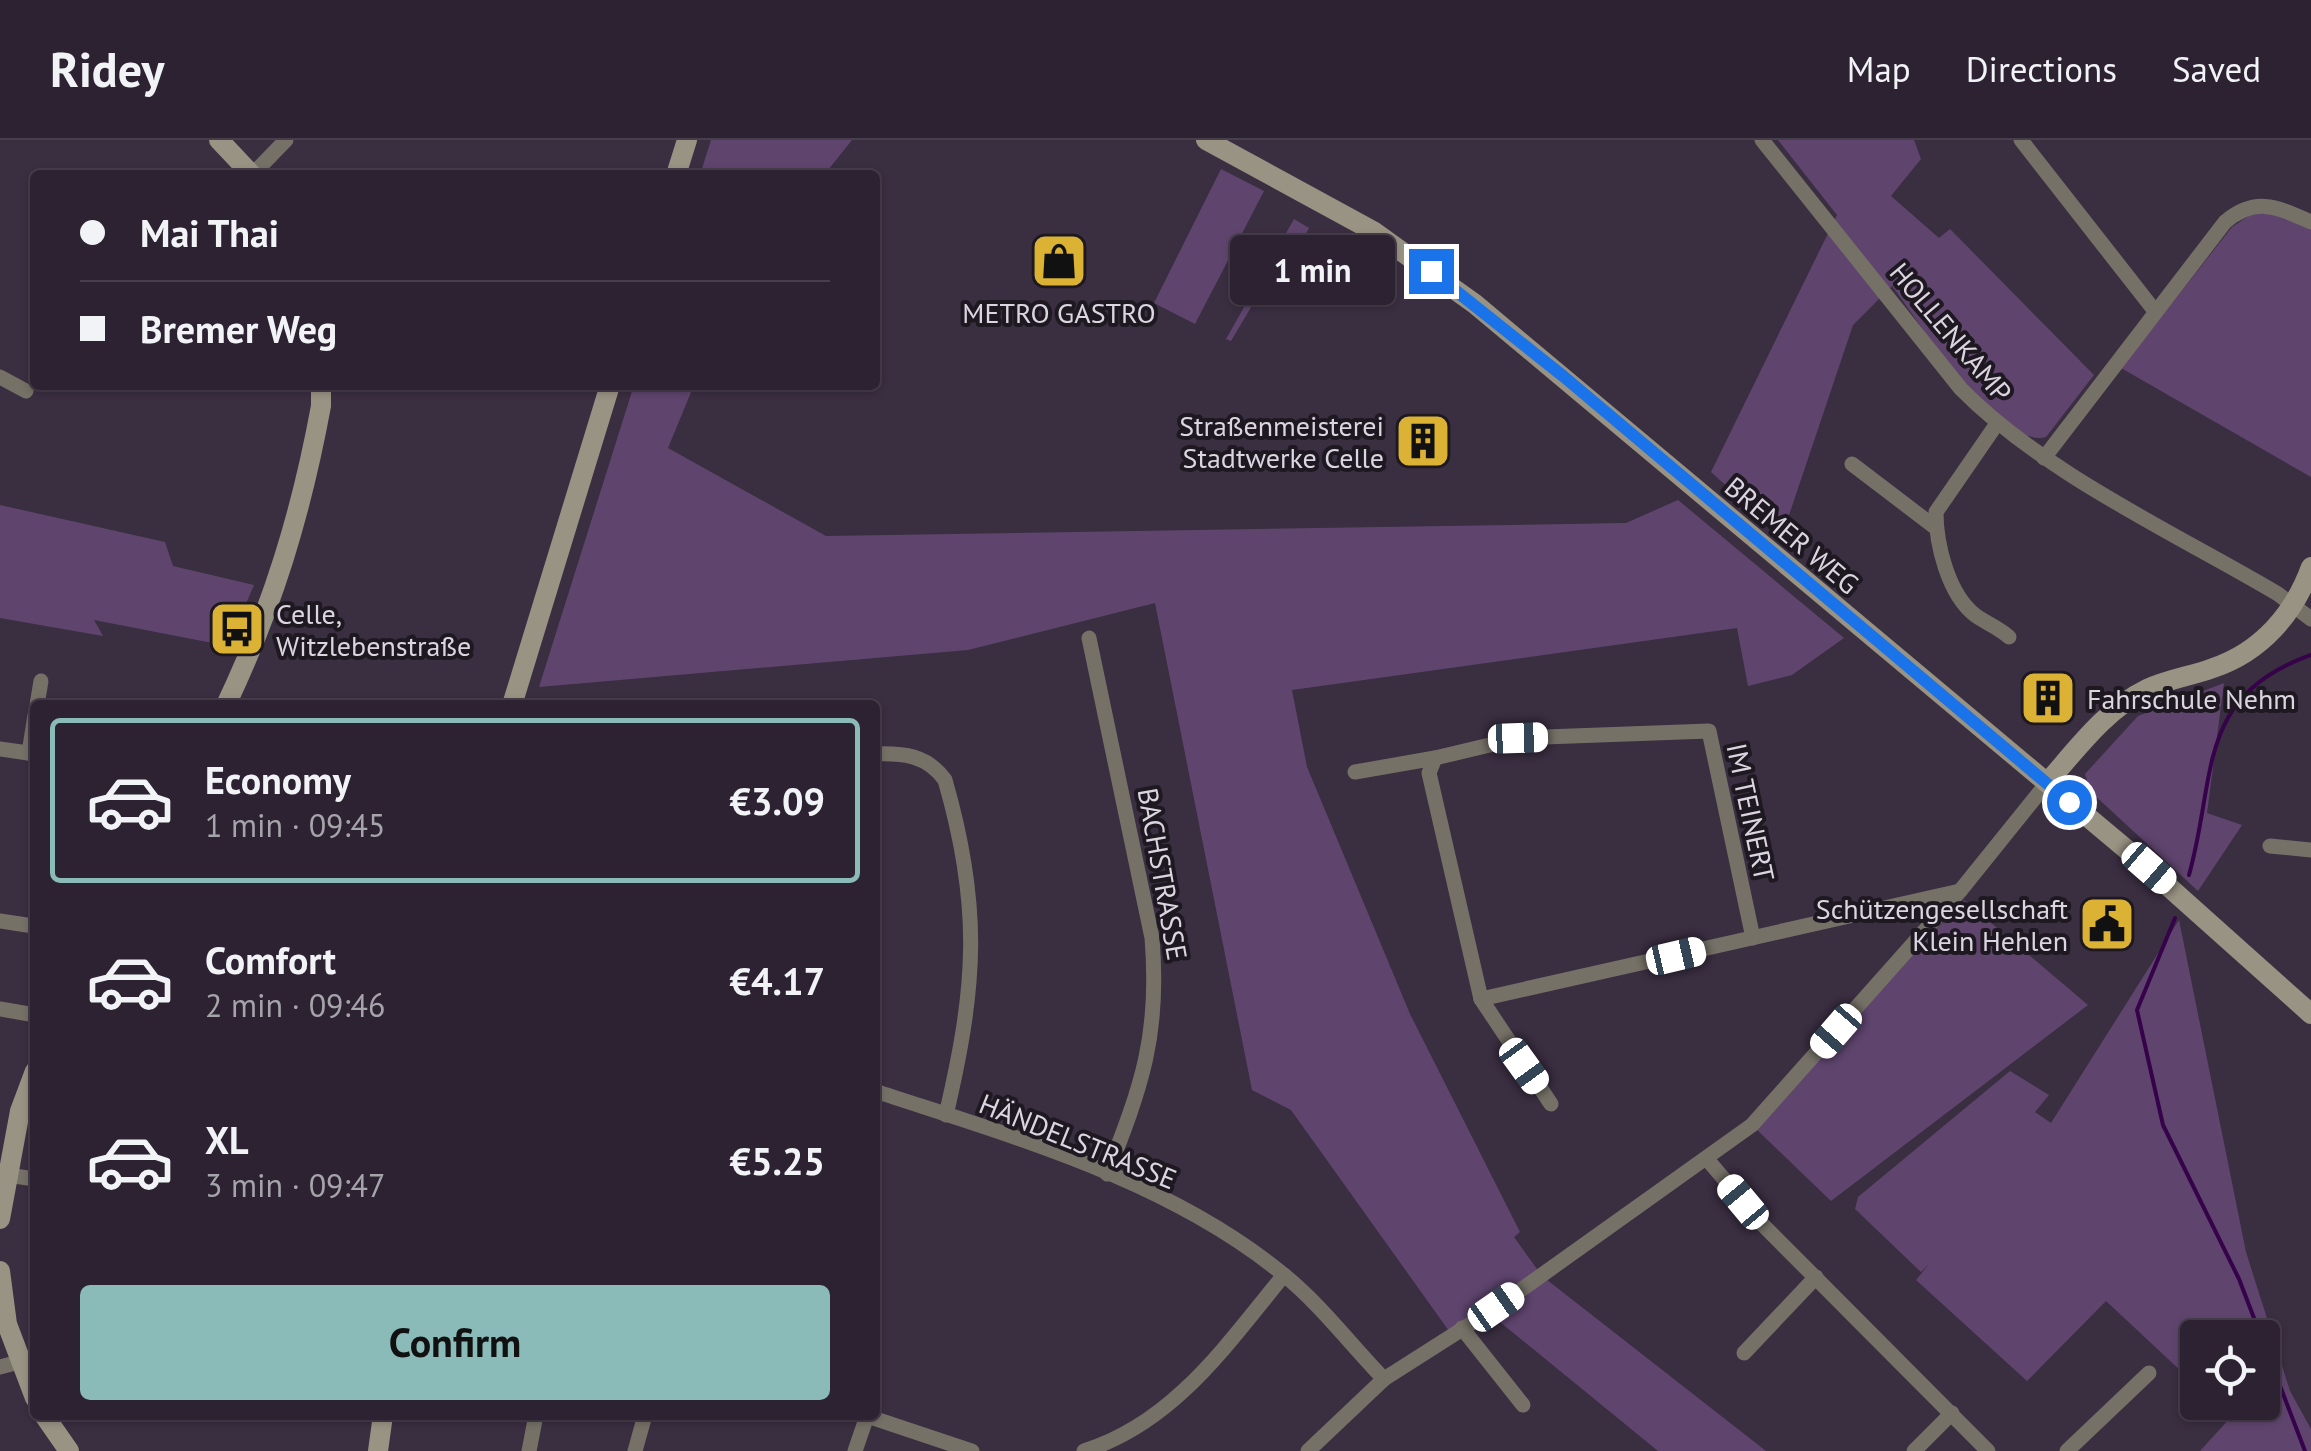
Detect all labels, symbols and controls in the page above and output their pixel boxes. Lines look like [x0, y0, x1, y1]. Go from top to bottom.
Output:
text: Ridey [50, 38, 164, 100]
text: Map [1847, 46, 1911, 92]
text: Directions [1966, 46, 2117, 92]
text: Saved [2172, 46, 2261, 92]
text: Mai Thai [140, 208, 279, 257]
shop icon: METRO GASTRO [1029, 231, 1089, 291]
callout: 1 min [1231, 236, 1396, 306]
text: 1 min [1273, 249, 1352, 291]
route end [1409, 249, 1454, 294]
street label: HOLLENKAMP [1882, 255, 2020, 409]
place label: METRO GASTRO [962, 294, 1156, 331]
text: Bremer Weg [140, 304, 337, 353]
place label: Straßenmeisterei Stadtwerke Celle [1179, 407, 1384, 476]
building icon: Straßenmeisterei Stadtwerke Celle [1393, 411, 1453, 471]
street label: BREMER WEG [1717, 468, 1867, 602]
place label: Celle, Witzlebenstraße [276, 595, 471, 664]
bus stop icon: Celle, Witzlebenstraße [207, 599, 267, 659]
building icon: Fahrschule Nehm [2018, 668, 2078, 728]
place label: Fahrschule Nehm [2087, 680, 2296, 717]
car [1487, 722, 1549, 754]
street label: IM TEINERT [1718, 740, 1784, 885]
text: Economy [205, 755, 351, 804]
icon: car [85, 756, 175, 846]
text: €3.09 [729, 776, 825, 825]
route start [2047, 780, 2092, 825]
street label: BACHSTRASSE [1130, 785, 1196, 963]
text: 1 min · 09:45 [205, 804, 385, 846]
car [2117, 837, 2181, 899]
place label: Schützengesellschaft Klein Hehlen [1816, 890, 2068, 959]
public building icon: Schützengesellschaft Klein Hehlen [2077, 894, 2137, 954]
text: Comfort [205, 935, 336, 984]
car [1643, 935, 1709, 977]
icon: car [85, 936, 175, 1026]
text: €4.17 [729, 956, 825, 1005]
text: 2 min · 09:46 [205, 984, 385, 1026]
car [1805, 999, 1867, 1063]
car [1494, 1033, 1554, 1099]
street label: HÄNDELSTRASSE [974, 1085, 1182, 1197]
text: XL [205, 1115, 249, 1164]
icon: car [85, 1116, 175, 1206]
text: €5.25 [729, 1136, 825, 1185]
text: 3 min · 09:47 [205, 1164, 385, 1206]
car [1712, 1169, 1774, 1235]
car [1463, 1278, 1529, 1336]
button: Confirm [80, 1285, 830, 1400]
map controls [2180, 1320, 2280, 1420]
button: locate [2180, 1320, 2280, 1420]

